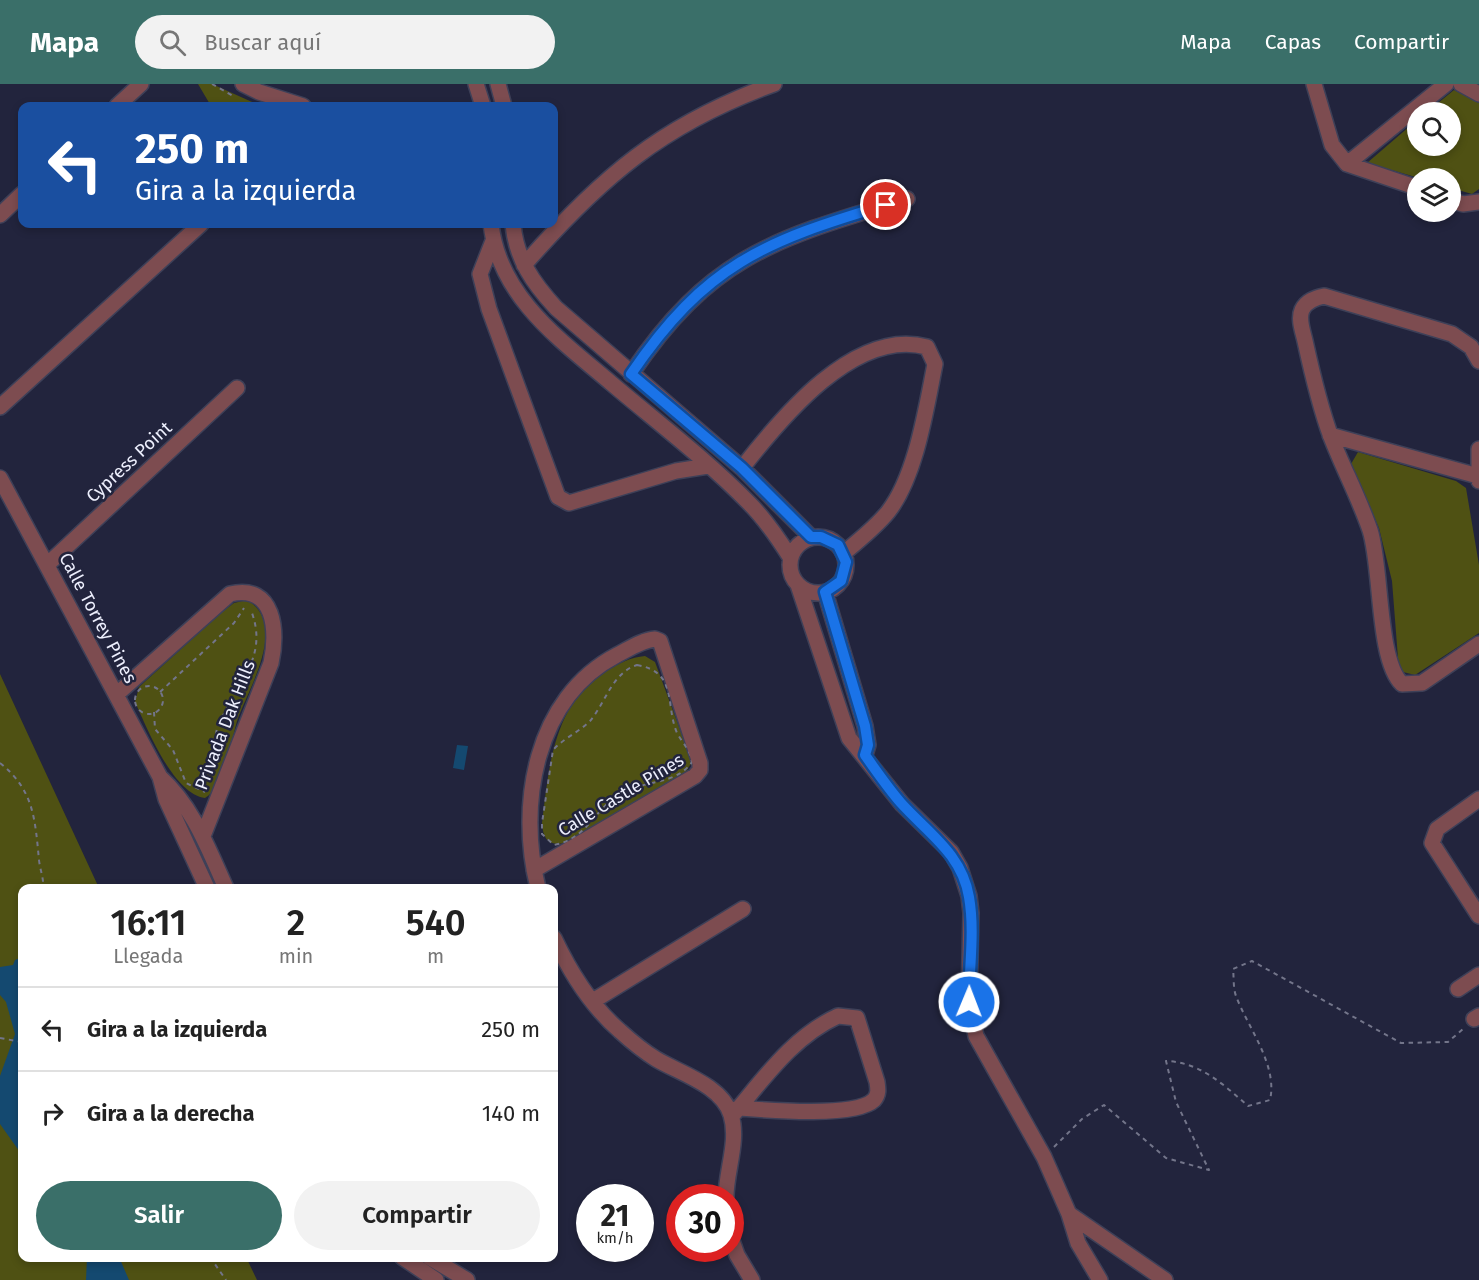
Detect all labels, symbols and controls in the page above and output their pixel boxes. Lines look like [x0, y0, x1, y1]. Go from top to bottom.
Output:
search box [135, 15, 555, 69]
text: Mapa [30, 26, 99, 59]
icon: search [156, 26, 189, 59]
text: Buscar aquí [204, 29, 321, 56]
text: Mapa [1180, 29, 1232, 55]
text: Capas [1265, 29, 1321, 55]
text: Compartir [1354, 29, 1449, 55]
map controls [1407, 102, 1461, 222]
button: search [1407, 102, 1461, 156]
text: 250 m [135, 124, 249, 174]
icon: left [36, 126, 114, 204]
button: layers [1407, 168, 1461, 222]
text: Gira a la izquierda [135, 175, 356, 207]
pin [860, 179, 911, 230]
icon: arrive [869, 188, 902, 221]
street label: Cypress Point [82, 416, 177, 507]
street label: Calle Torrey Pines [54, 549, 142, 687]
street label: Privada Dak Hills [190, 657, 260, 793]
street label: Calle Castle Pines [554, 749, 688, 841]
text: 16:11 [110, 901, 186, 945]
text: 2 [287, 901, 305, 945]
text: 540 [406, 901, 466, 945]
text: Llegada [113, 944, 183, 968]
text: min [279, 944, 313, 968]
text: m [427, 944, 444, 968]
position arrow [937, 970, 1001, 1034]
icon: left [36, 1013, 69, 1046]
text: Gira a la izquierda [87, 1016, 267, 1043]
text: 250 m [481, 1016, 540, 1043]
icon: right [36, 1097, 69, 1130]
text: Gira a la derecha [87, 1100, 255, 1127]
text: 140 m [482, 1100, 540, 1127]
button: Salir [36, 1181, 282, 1250]
button: Compartir [294, 1181, 540, 1250]
speed limit sign: 30 [666, 1184, 744, 1262]
text: 21 [601, 1198, 629, 1234]
text: km/h [596, 1229, 634, 1247]

